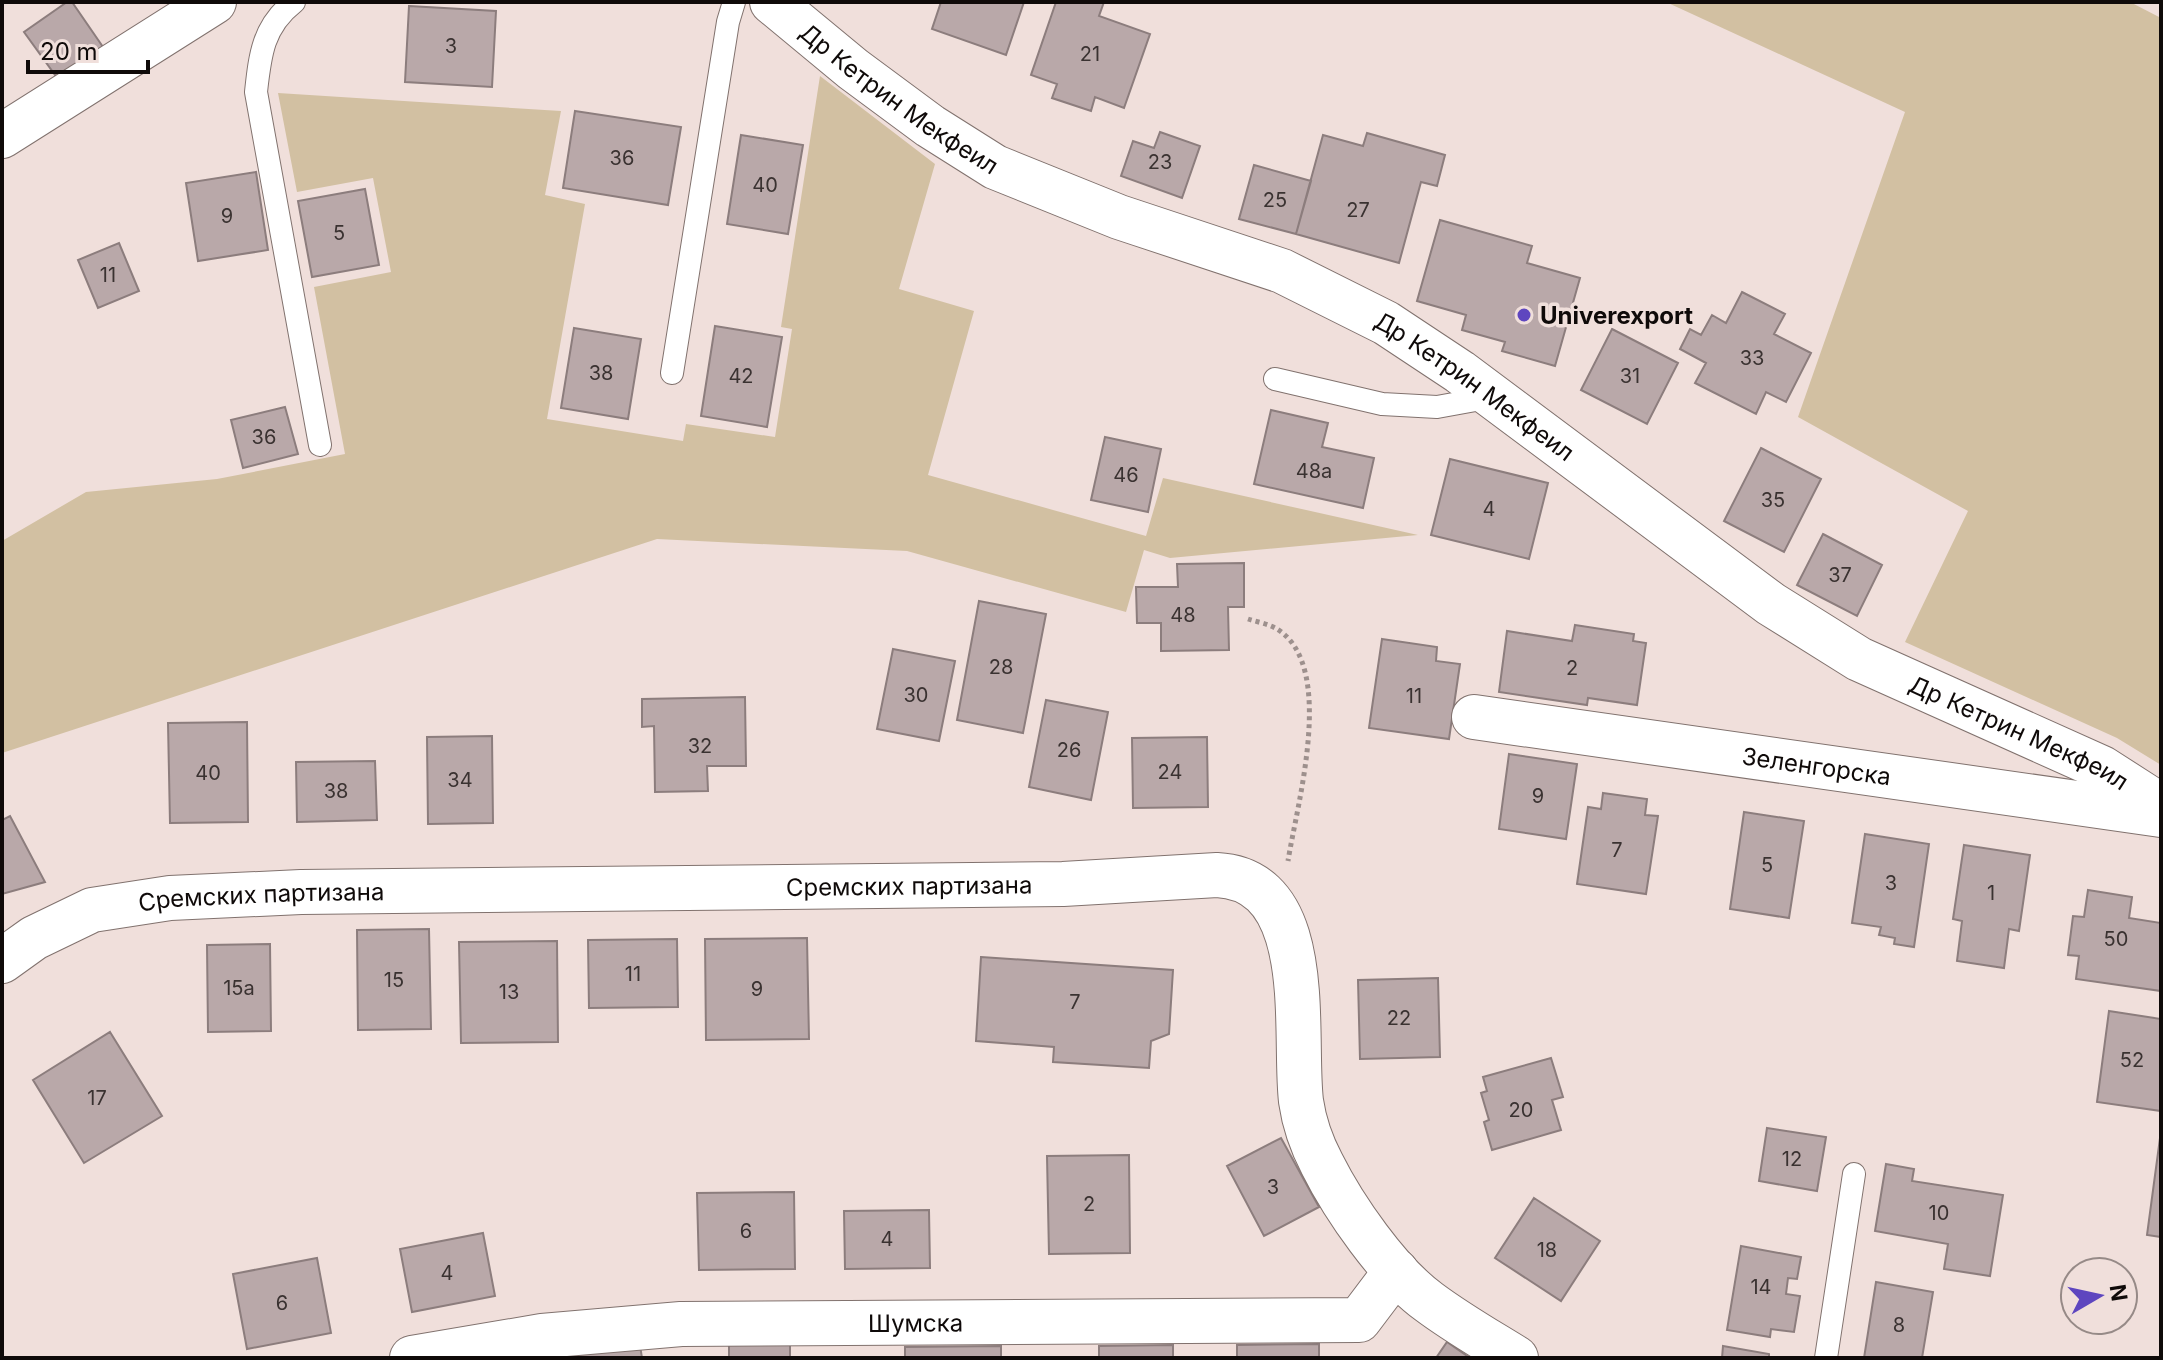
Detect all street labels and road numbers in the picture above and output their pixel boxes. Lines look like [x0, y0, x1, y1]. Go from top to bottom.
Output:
street label: Др Кетрин Мекфеил [794, 17, 1004, 180]
street label: Др Кетрин Мекфеил [1370, 305, 1580, 467]
street label: Др Кетрин Мекфеил [1905, 669, 2134, 796]
street label: Зеленгорска [1740, 741, 1893, 791]
street label: Сремских партизана [786, 870, 1033, 901]
street label: Сремских партизана [136, 877, 385, 917]
street label: Шумска [868, 1308, 963, 1337]

